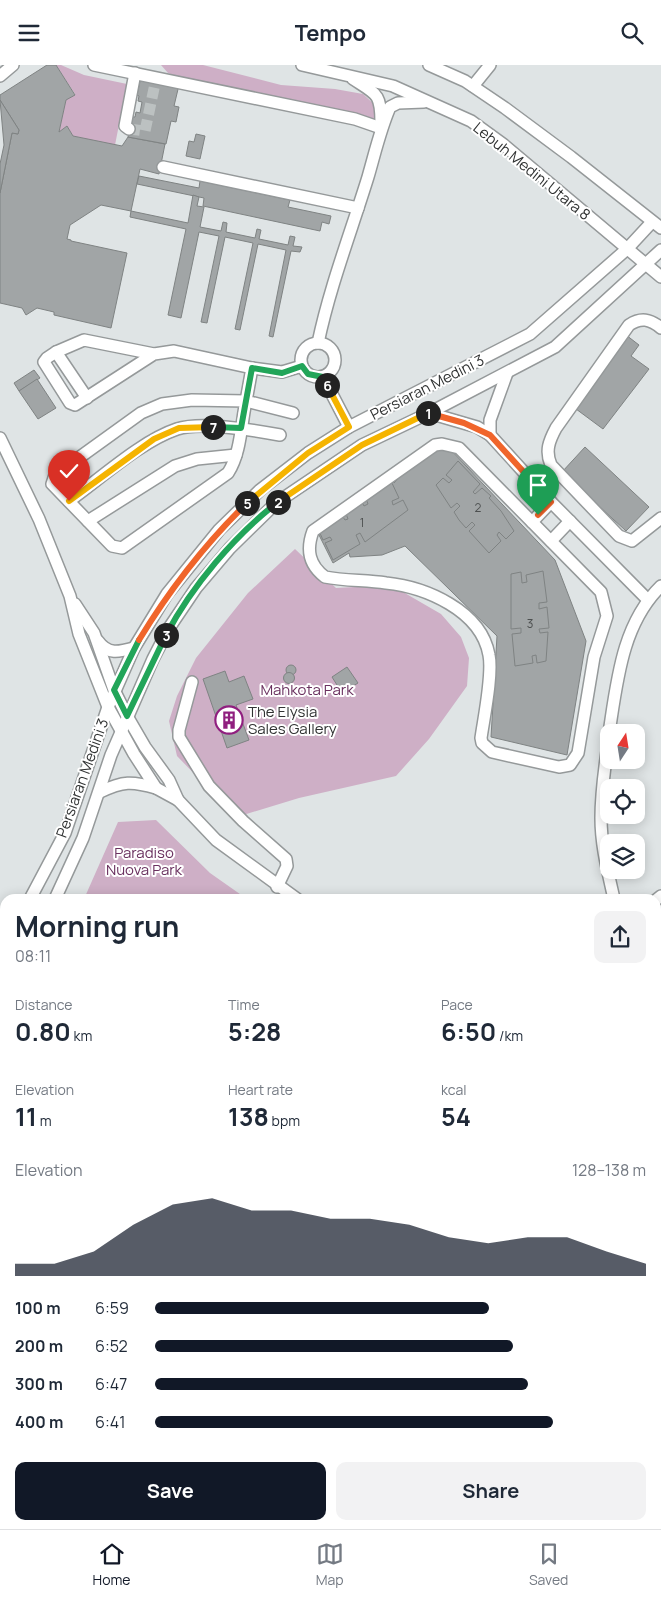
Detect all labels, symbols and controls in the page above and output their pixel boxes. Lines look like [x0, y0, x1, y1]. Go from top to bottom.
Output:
text: Tempo [295, 18, 366, 48]
icon: menu [15, 19, 43, 47]
icon: search [618, 19, 646, 47]
street label: Lebuh Medini Utara 8 [469, 117, 595, 225]
street label: Persiaran Medini 3 [366, 349, 488, 425]
pin: 6 [314, 373, 340, 397]
text: 6 [323, 376, 332, 395]
pin: 1 [416, 401, 440, 425]
text: 1 [425, 404, 432, 423]
pin: 7 [200, 415, 226, 439]
text: 7 [210, 418, 217, 437]
pin [48, 450, 90, 501]
icon: check [55, 457, 83, 485]
pin [517, 464, 559, 515]
icon: arrive [524, 471, 552, 499]
pin: 2 [266, 489, 290, 515]
pin: 5 [234, 491, 260, 515]
text: 2 [274, 493, 283, 512]
text: 5 [243, 494, 252, 513]
house number: 2 [475, 499, 482, 516]
house number: 1 [360, 514, 364, 531]
house number: 3 [527, 615, 533, 632]
pin: 3 [154, 623, 178, 647]
text: 3 [162, 626, 171, 645]
park label: Mahkota Park [260, 679, 354, 700]
place label: The Elysia Sales Gallery [248, 701, 337, 739]
building icon: The Elysia Sales Gallery [214, 705, 244, 735]
street label: Persiaran Medini 3 [51, 715, 113, 841]
north arrow [600, 724, 645, 769]
map controls [600, 724, 645, 879]
button: locate [600, 779, 645, 824]
button: layers [600, 834, 645, 879]
park label: Paradiso Nuova Park [106, 842, 183, 880]
text: Morning run [15, 907, 179, 945]
button: share [594, 911, 646, 963]
text: 08:11 [15, 945, 51, 967]
text: Distance [15, 995, 72, 1014]
text: Time [228, 995, 260, 1014]
text: Pace [441, 995, 473, 1014]
text: 0.80 [15, 1014, 71, 1049]
text: 5:28 [228, 1014, 281, 1049]
text: 6:50 [441, 1014, 496, 1049]
text: km [71, 1026, 92, 1045]
text: /km [496, 1026, 523, 1045]
text: Elevation [15, 1080, 74, 1099]
text: Heart rate [228, 1080, 293, 1099]
text: kcal [441, 1080, 467, 1099]
text: 11 [15, 1099, 37, 1134]
text: 138 [228, 1099, 269, 1134]
text: 54 [441, 1099, 471, 1134]
text: m [37, 1111, 52, 1130]
text: bpm [269, 1111, 300, 1130]
text: Elevation [15, 1159, 83, 1181]
text: 128–138 m [572, 1159, 646, 1181]
text: 100 m [15, 1297, 61, 1319]
text: 6:59 [95, 1297, 129, 1319]
text: 200 m [15, 1335, 63, 1357]
text: 6:52 [95, 1335, 128, 1357]
text: 300 m [15, 1373, 63, 1395]
text: 6:47 [95, 1373, 127, 1395]
text: 400 m [15, 1411, 63, 1433]
text: 6:41 [95, 1411, 125, 1433]
button: Save [15, 1462, 326, 1520]
button: Share [336, 1462, 646, 1520]
tab: Home [93, 1540, 130, 1589]
tab: Map [316, 1540, 344, 1589]
tab: Saved [529, 1540, 568, 1589]

